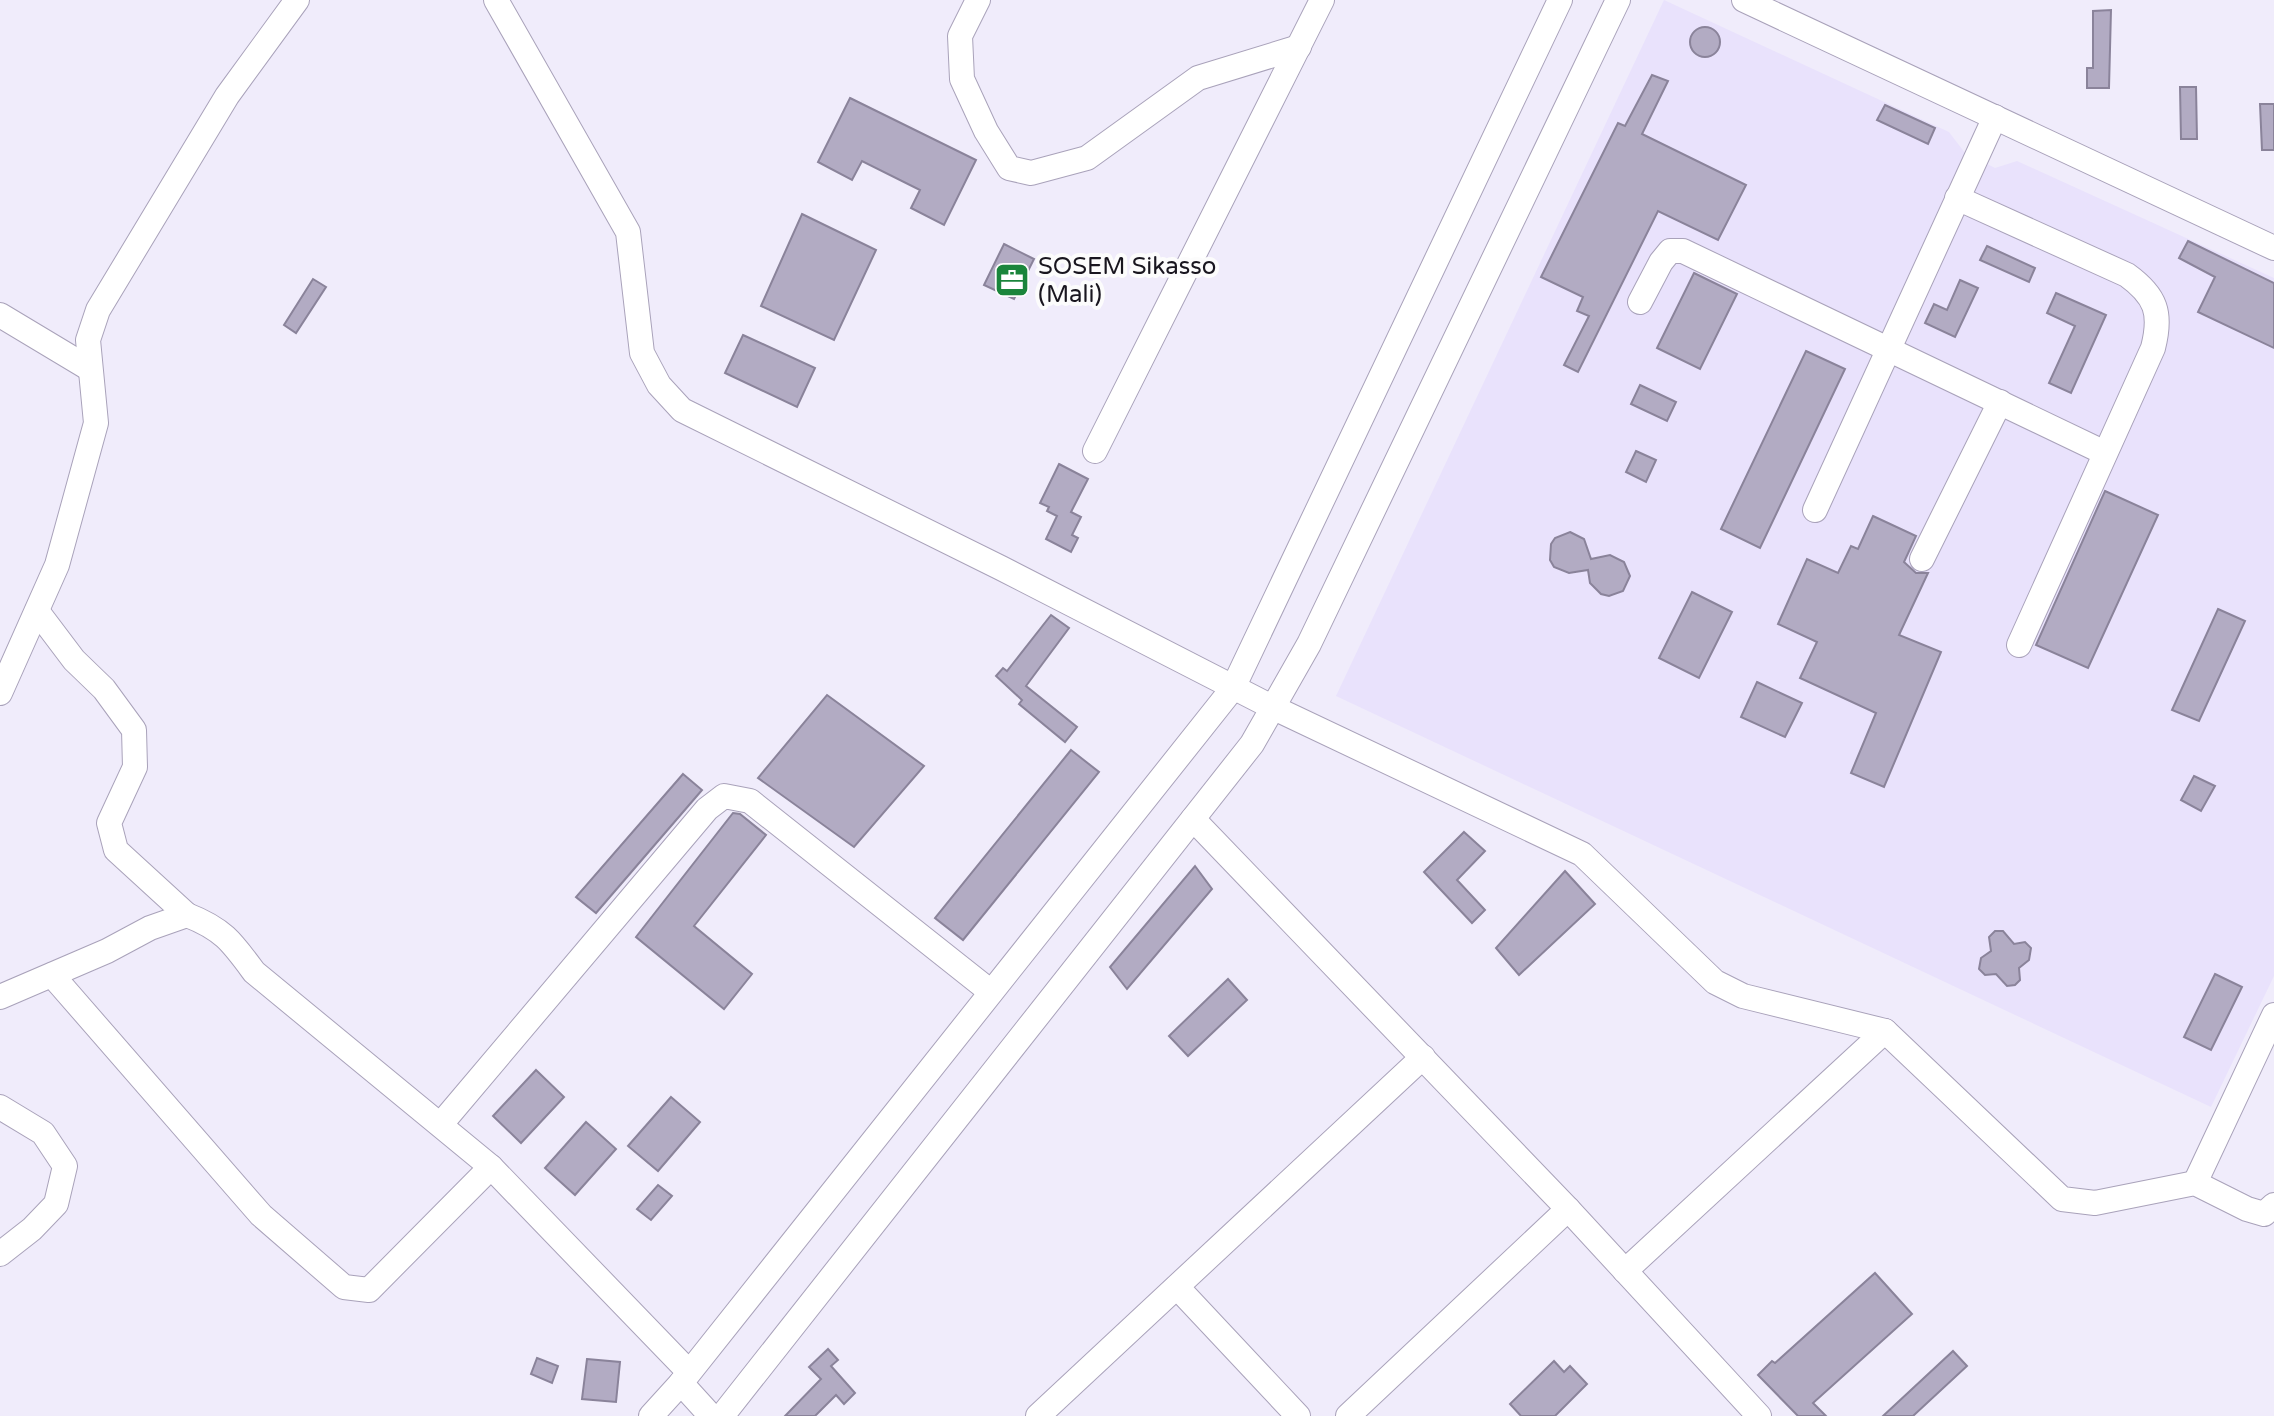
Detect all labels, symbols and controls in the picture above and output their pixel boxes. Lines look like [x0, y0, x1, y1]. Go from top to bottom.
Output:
place label: SOSEM Sikasso (Mali) [1038, 252, 1216, 309]
office icon: SOSEM Sikasso (Mali) [993, 261, 1031, 299]

